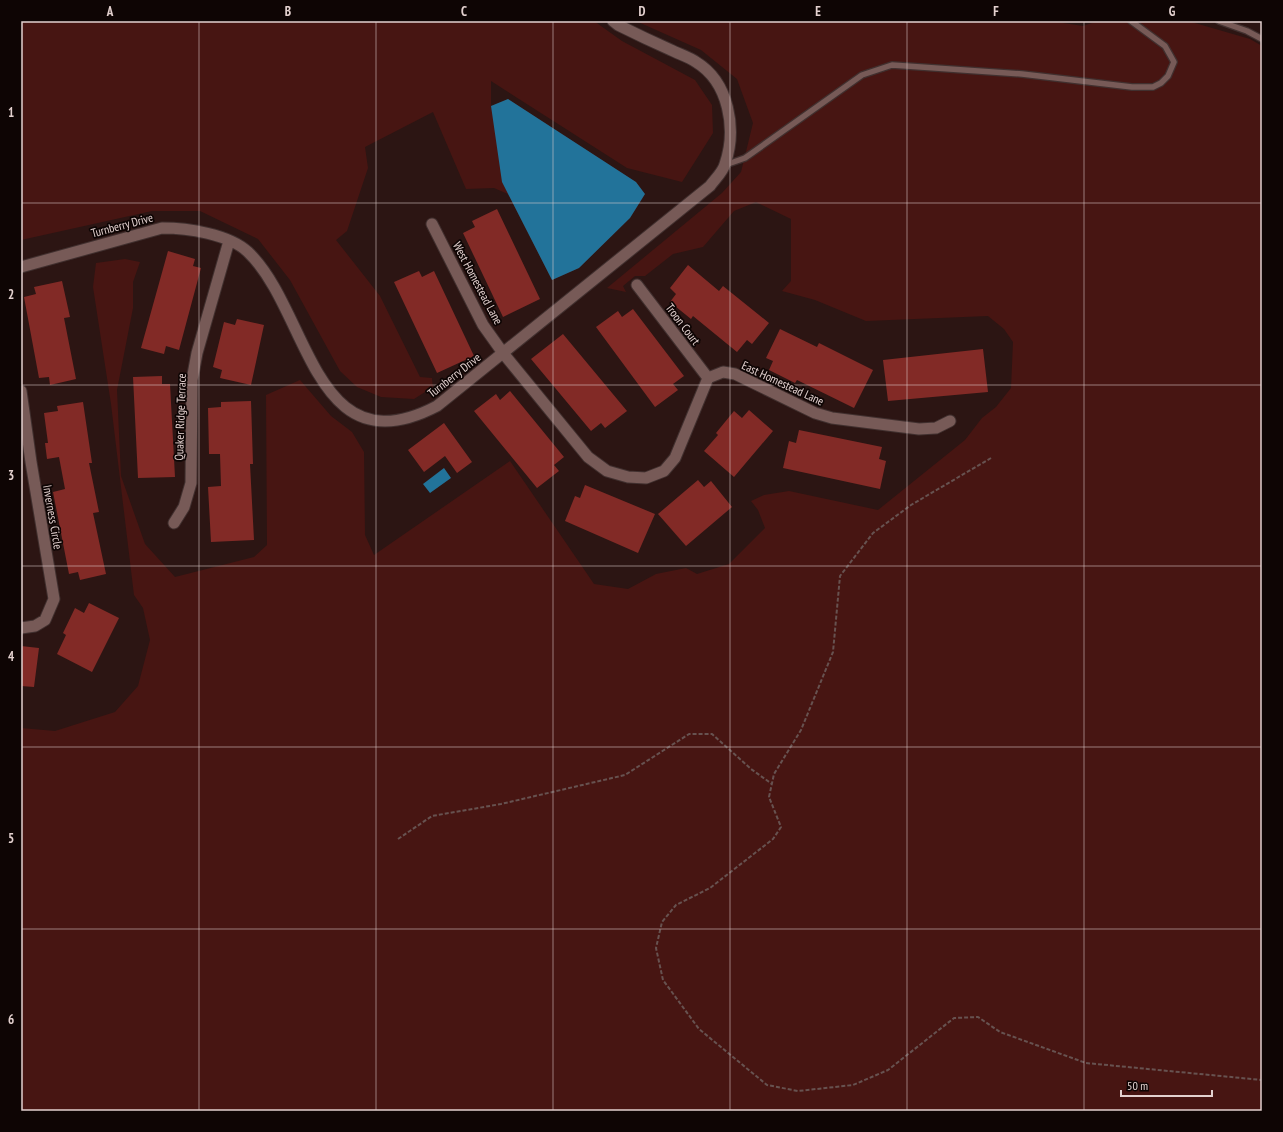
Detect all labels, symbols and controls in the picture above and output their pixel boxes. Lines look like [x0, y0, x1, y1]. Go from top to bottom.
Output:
text: A [106, 3, 114, 20]
text: B [285, 3, 291, 20]
text: C [461, 3, 467, 20]
text: D [639, 3, 646, 20]
text: E [815, 3, 821, 20]
text: F [993, 3, 999, 20]
text: G [1169, 3, 1176, 20]
text: 1 [8, 104, 14, 121]
street label: Turnberry Drive [89, 210, 155, 240]
street label: West Homestead Lane [450, 239, 506, 327]
text: 2 [8, 286, 14, 303]
street label: Troon Court [662, 300, 704, 348]
street label: Turnberry Drive [424, 350, 484, 400]
street label: East Homestead Lane [740, 357, 826, 409]
street label: Quaker Ridge Terrace [171, 373, 189, 461]
text: 3 [8, 467, 14, 484]
street label: Inverness Circle [40, 484, 66, 550]
text: 4 [8, 648, 15, 665]
text: 5 [8, 830, 14, 847]
text: 6 [8, 1011, 14, 1028]
scale bar [1121, 1072, 1212, 1098]
text: 50 m [1127, 1078, 1148, 1093]

